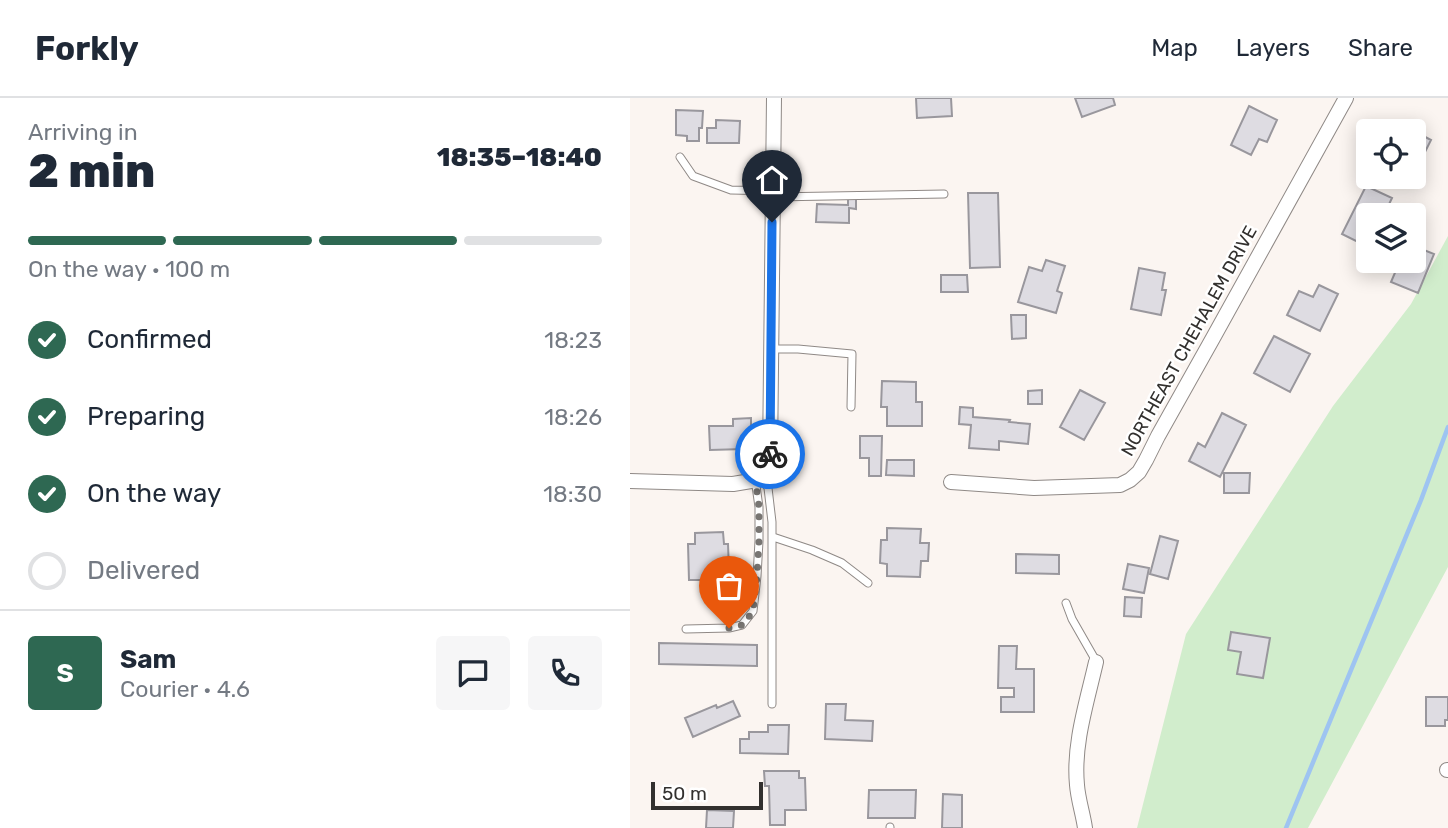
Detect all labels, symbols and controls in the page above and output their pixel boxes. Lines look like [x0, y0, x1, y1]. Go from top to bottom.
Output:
text: Forkly [35, 29, 139, 68]
text: Map [1151, 34, 1198, 62]
text: Layers [1236, 34, 1310, 62]
text: Share [1348, 34, 1413, 62]
text: Arriving in [28, 118, 138, 146]
map controls [1356, 119, 1426, 273]
button: locate [1356, 119, 1426, 189]
text: 18:35–18:40 [437, 142, 602, 173]
text: 2 min [28, 144, 155, 199]
pin [742, 150, 802, 222]
icon: home [753, 161, 791, 199]
button: layers [1356, 203, 1426, 273]
street label: NORTHEAST CHEHALEM DRIVE [1116, 222, 1262, 460]
text: On the way · 100 m [28, 255, 230, 283]
icon: check [28, 321, 66, 359]
text: Confirmed [87, 324, 212, 355]
text: 18:23 [544, 326, 602, 354]
icon: check [28, 398, 66, 436]
text: Preparing [87, 401, 205, 432]
text: 18:26 [544, 403, 602, 431]
courier [735, 419, 805, 489]
icon: bike [751, 435, 789, 473]
icon: check [28, 475, 66, 513]
text: On the way [87, 478, 221, 509]
text: 18:30 [543, 480, 602, 508]
text: Delivered [87, 555, 200, 586]
pin [699, 556, 759, 628]
icon: bag [710, 567, 748, 605]
button: chat [436, 636, 510, 710]
button: phone [528, 636, 602, 710]
text: Sam [120, 644, 176, 675]
text: S [56, 658, 74, 689]
text: Courier · 4.6 [120, 675, 250, 703]
scale bar [651, 779, 763, 811]
text: 50 m [662, 782, 707, 805]

